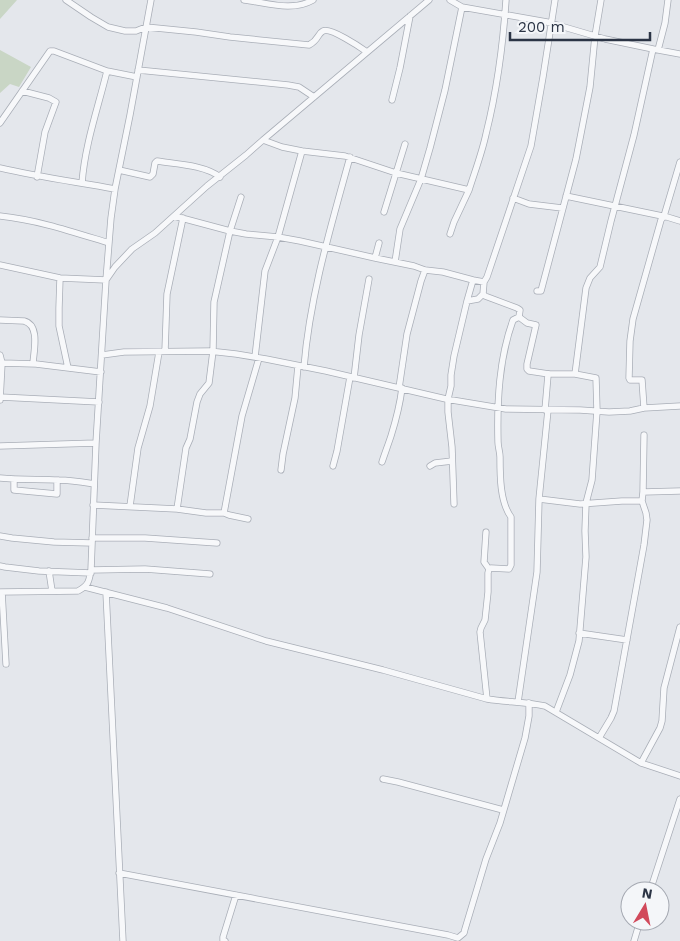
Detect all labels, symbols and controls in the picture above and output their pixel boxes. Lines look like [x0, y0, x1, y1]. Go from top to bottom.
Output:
scale bar [510, 10, 650, 42]
text: 200 m [518, 18, 565, 36]
north arrow [620, 881, 670, 931]
text: N [641, 884, 654, 902]

